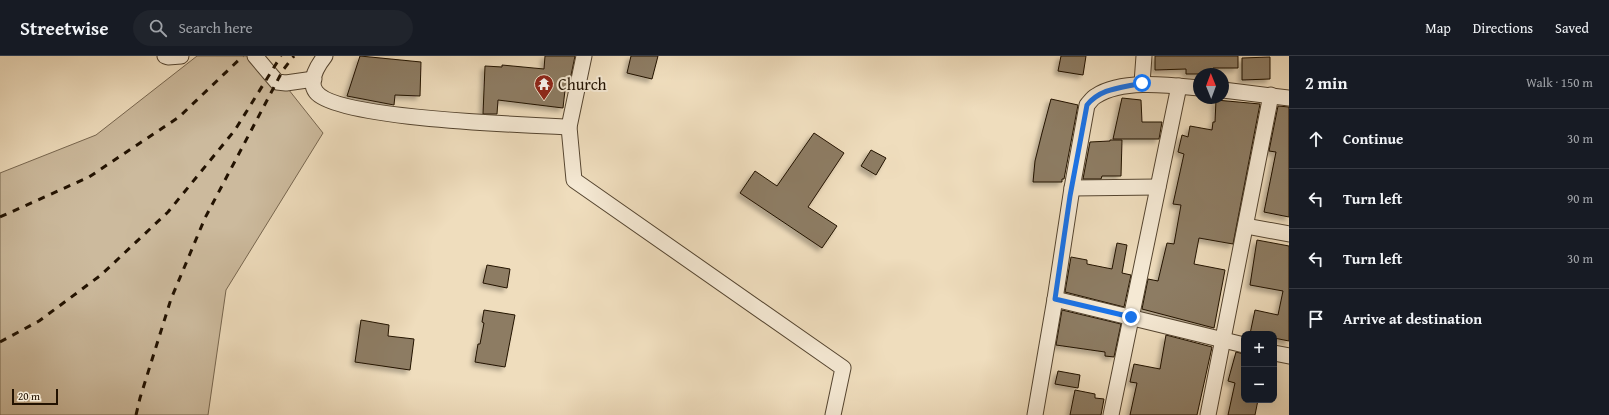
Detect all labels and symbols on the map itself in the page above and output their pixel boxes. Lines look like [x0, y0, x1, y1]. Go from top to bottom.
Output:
north arrow [1193, 68, 1229, 104]
place label: Church [558, 72, 607, 96]
temple icon: Church [533, 73, 555, 101]
route start [1133, 74, 1151, 92]
route end [1122, 308, 1140, 326]
scale bar [12, 387, 58, 406]

